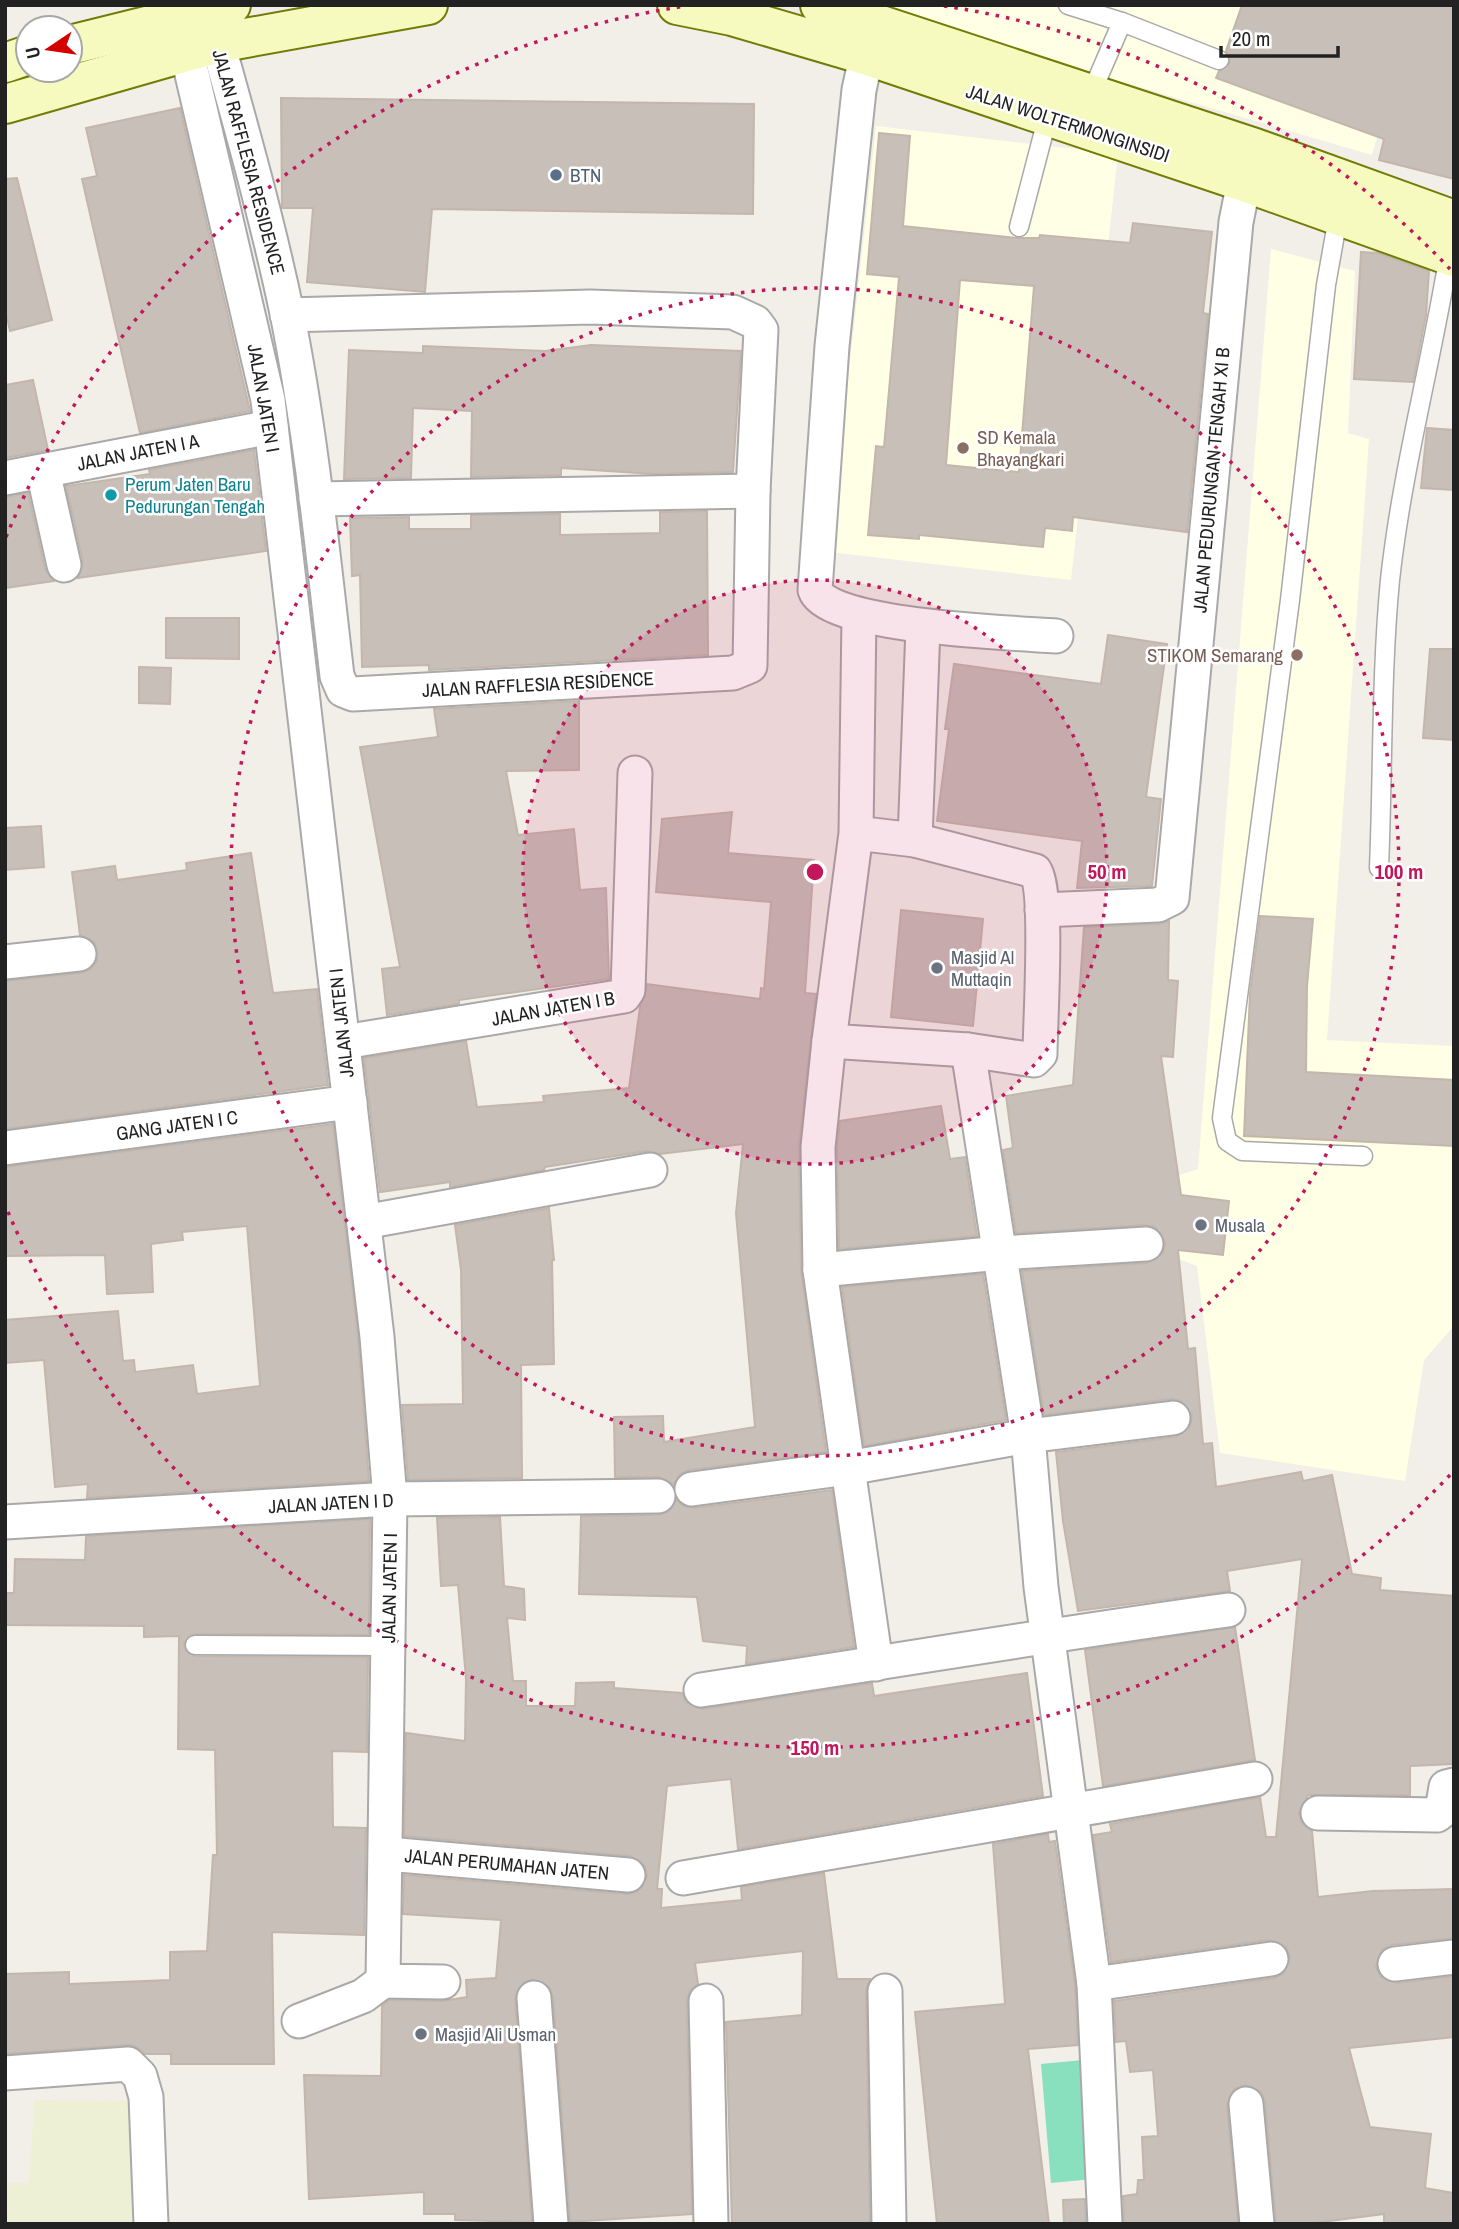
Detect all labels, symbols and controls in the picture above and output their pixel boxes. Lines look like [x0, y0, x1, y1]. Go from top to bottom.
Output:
north arrow [14, 14, 84, 84]
scale bar [1221, 14, 1338, 58]
text: 20 m [1232, 24, 1270, 53]
text: U [19, 44, 46, 61]
street label: JALAN RAFFLESIA RESIDENCE [206, 47, 292, 277]
street label: JALAN WOLTERMONGINSIDI [963, 78, 1173, 168]
place label: BTN [570, 162, 601, 188]
marker: BTN [548, 167, 564, 183]
street label: JALAN JATEN I [242, 342, 286, 454]
street label: JALAN PEDURUNGAN TENGAH XI B [1186, 346, 1236, 614]
place label: SD Kemala Bhayangkari [977, 424, 1064, 472]
street label: JALAN JATEN I A [75, 427, 202, 477]
marker: SD Kemala Bhayangkari [955, 440, 971, 456]
place label: Perum Jaten Baru Pedurungan Tengah [125, 471, 265, 519]
marker: Perum Jaten Baru Pedurungan Tengah [103, 487, 119, 503]
place label: STIKOM Semarang [1147, 642, 1283, 668]
marker: STIKOM Semarang [1289, 647, 1305, 663]
street label: JALAN RAFFLESIA RESIDENCE [421, 665, 655, 703]
text: 50 m [1087, 857, 1127, 886]
text: 100 m [1375, 857, 1423, 886]
centre of rings [803, 860, 827, 884]
place label: Masjid Al Muttaqin [951, 944, 1014, 992]
marker: Masjid Al Muttaqin [929, 960, 945, 976]
street label: JALAN JATEN I [322, 967, 360, 1079]
street label: JALAN JATEN I B [489, 984, 617, 1032]
street label: GANG JATEN I C [114, 1104, 240, 1146]
place label: Musala [1215, 1212, 1266, 1238]
marker: Musala [1193, 1217, 1209, 1233]
street label: JALAN JATEN I D [268, 1487, 394, 1519]
street label: JALAN JATEN I [375, 1533, 403, 1643]
text: 150 m [791, 1733, 839, 1762]
street label: JALAN PERUMAHAN JATEN [404, 1842, 610, 1886]
place label: Masjid Ali Usman [435, 2021, 556, 2047]
marker: Masjid Ali Usman [413, 2026, 429, 2042]

